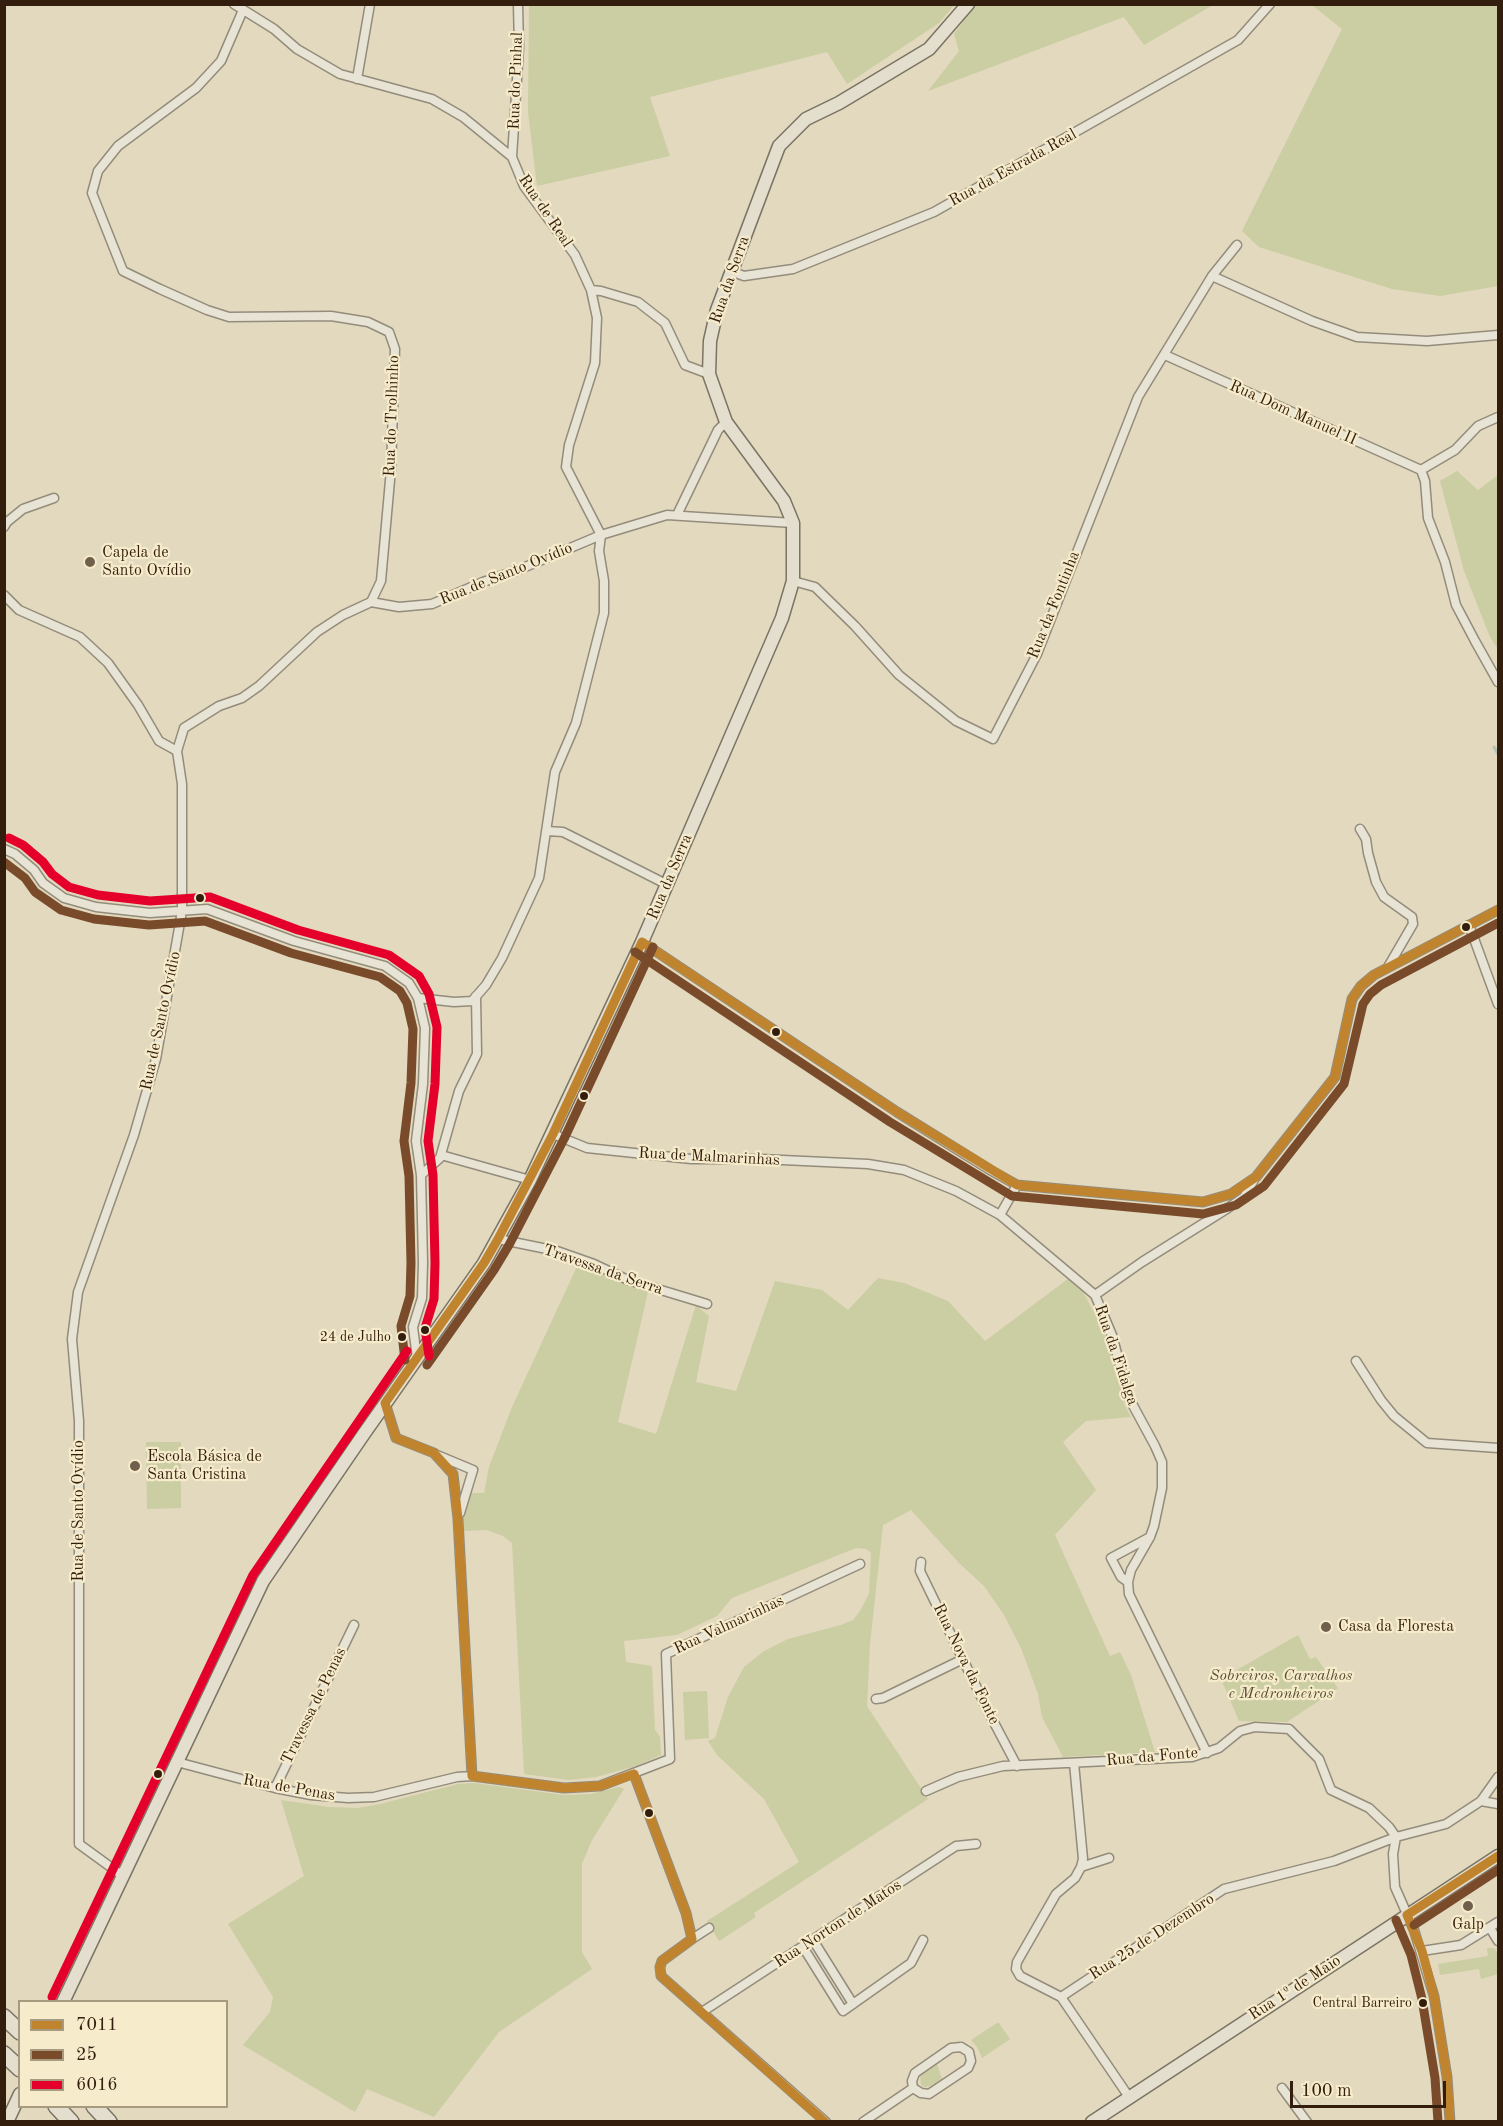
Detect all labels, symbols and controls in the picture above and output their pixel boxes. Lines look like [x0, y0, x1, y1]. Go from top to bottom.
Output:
street label: Rua do Pinhal [505, 32, 527, 130]
street label: Rua da Estrada Real [946, 125, 1080, 211]
street label: Rua de Real [514, 171, 576, 251]
street label: Rua da Serra [706, 234, 754, 326]
street label: Rua do Trolhinho [380, 355, 404, 477]
street label: Rua Dom Manuel II [1226, 376, 1360, 450]
street label: Rua de Santo Ovídio [437, 539, 575, 609]
place label: Capela de Santo Ovídio [102, 543, 191, 581]
street label: Rua da Fontinha [1024, 548, 1084, 662]
marker: Capela de Santo Ovídio [83, 555, 97, 569]
street label: Rua da Serra [643, 831, 697, 923]
unlabelled marker [194, 892, 206, 904]
unlabelled marker [1460, 921, 1472, 933]
street label: Rua de Santo Ovídio [137, 950, 185, 1092]
unlabelled marker [770, 1026, 782, 1038]
unlabelled marker [578, 1090, 590, 1102]
street label: Rua de Malmarinhas [638, 1144, 780, 1170]
street label: Travessa da Serra [540, 1240, 666, 1300]
street label: Rua da Fidalga [1090, 1302, 1142, 1408]
unlabelled marker [419, 1324, 431, 1336]
place label: 24 de Julho [320, 1329, 391, 1345]
marker: 24 de Julho [396, 1331, 408, 1343]
street label: Rua de Santo Ovídio [69, 1440, 89, 1582]
place label: Escola Básica de Santa Cristina [147, 1447, 262, 1485]
marker: Escola Básica de Santa Cristina [128, 1459, 142, 1473]
street label: Rua Valmarinhas [671, 1591, 787, 1659]
street label: Rua Nova da Fonte [928, 1600, 1004, 1728]
place label: Casa da Floresta [1338, 1617, 1454, 1637]
marker: Casa da Floresta [1319, 1620, 1333, 1634]
street label: Travessa de Penas [277, 1644, 351, 1768]
park label: Sobreiros, Carvalhos e Medronheiros [1210, 1666, 1352, 1704]
street label: Rua da Fonte [1105, 1743, 1199, 1771]
unlabelled marker [152, 1768, 164, 1780]
street label: Rua de Penas [241, 1770, 337, 1806]
unlabelled marker [643, 1807, 655, 1819]
street label: Rua Norton de Matos [771, 1876, 905, 1972]
street label: Rua 25 de Dezembro [1086, 1889, 1218, 1985]
marker: Galp [1461, 1899, 1475, 1913]
place label: Galp [1452, 1915, 1484, 1935]
street label: Rua 1º de Maio [1245, 1951, 1345, 2025]
place label: Central Barreiro [1312, 1995, 1412, 2011]
marker: Central Barreiro [1417, 1997, 1429, 2009]
legend [18, 2000, 228, 2108]
text: 7011 [76, 2016, 118, 2034]
text: 25 [76, 2046, 97, 2064]
scale bar [1293, 2069, 1449, 2107]
text: 6016 [76, 2076, 118, 2094]
text: 100 m [1301, 2082, 1352, 2100]

